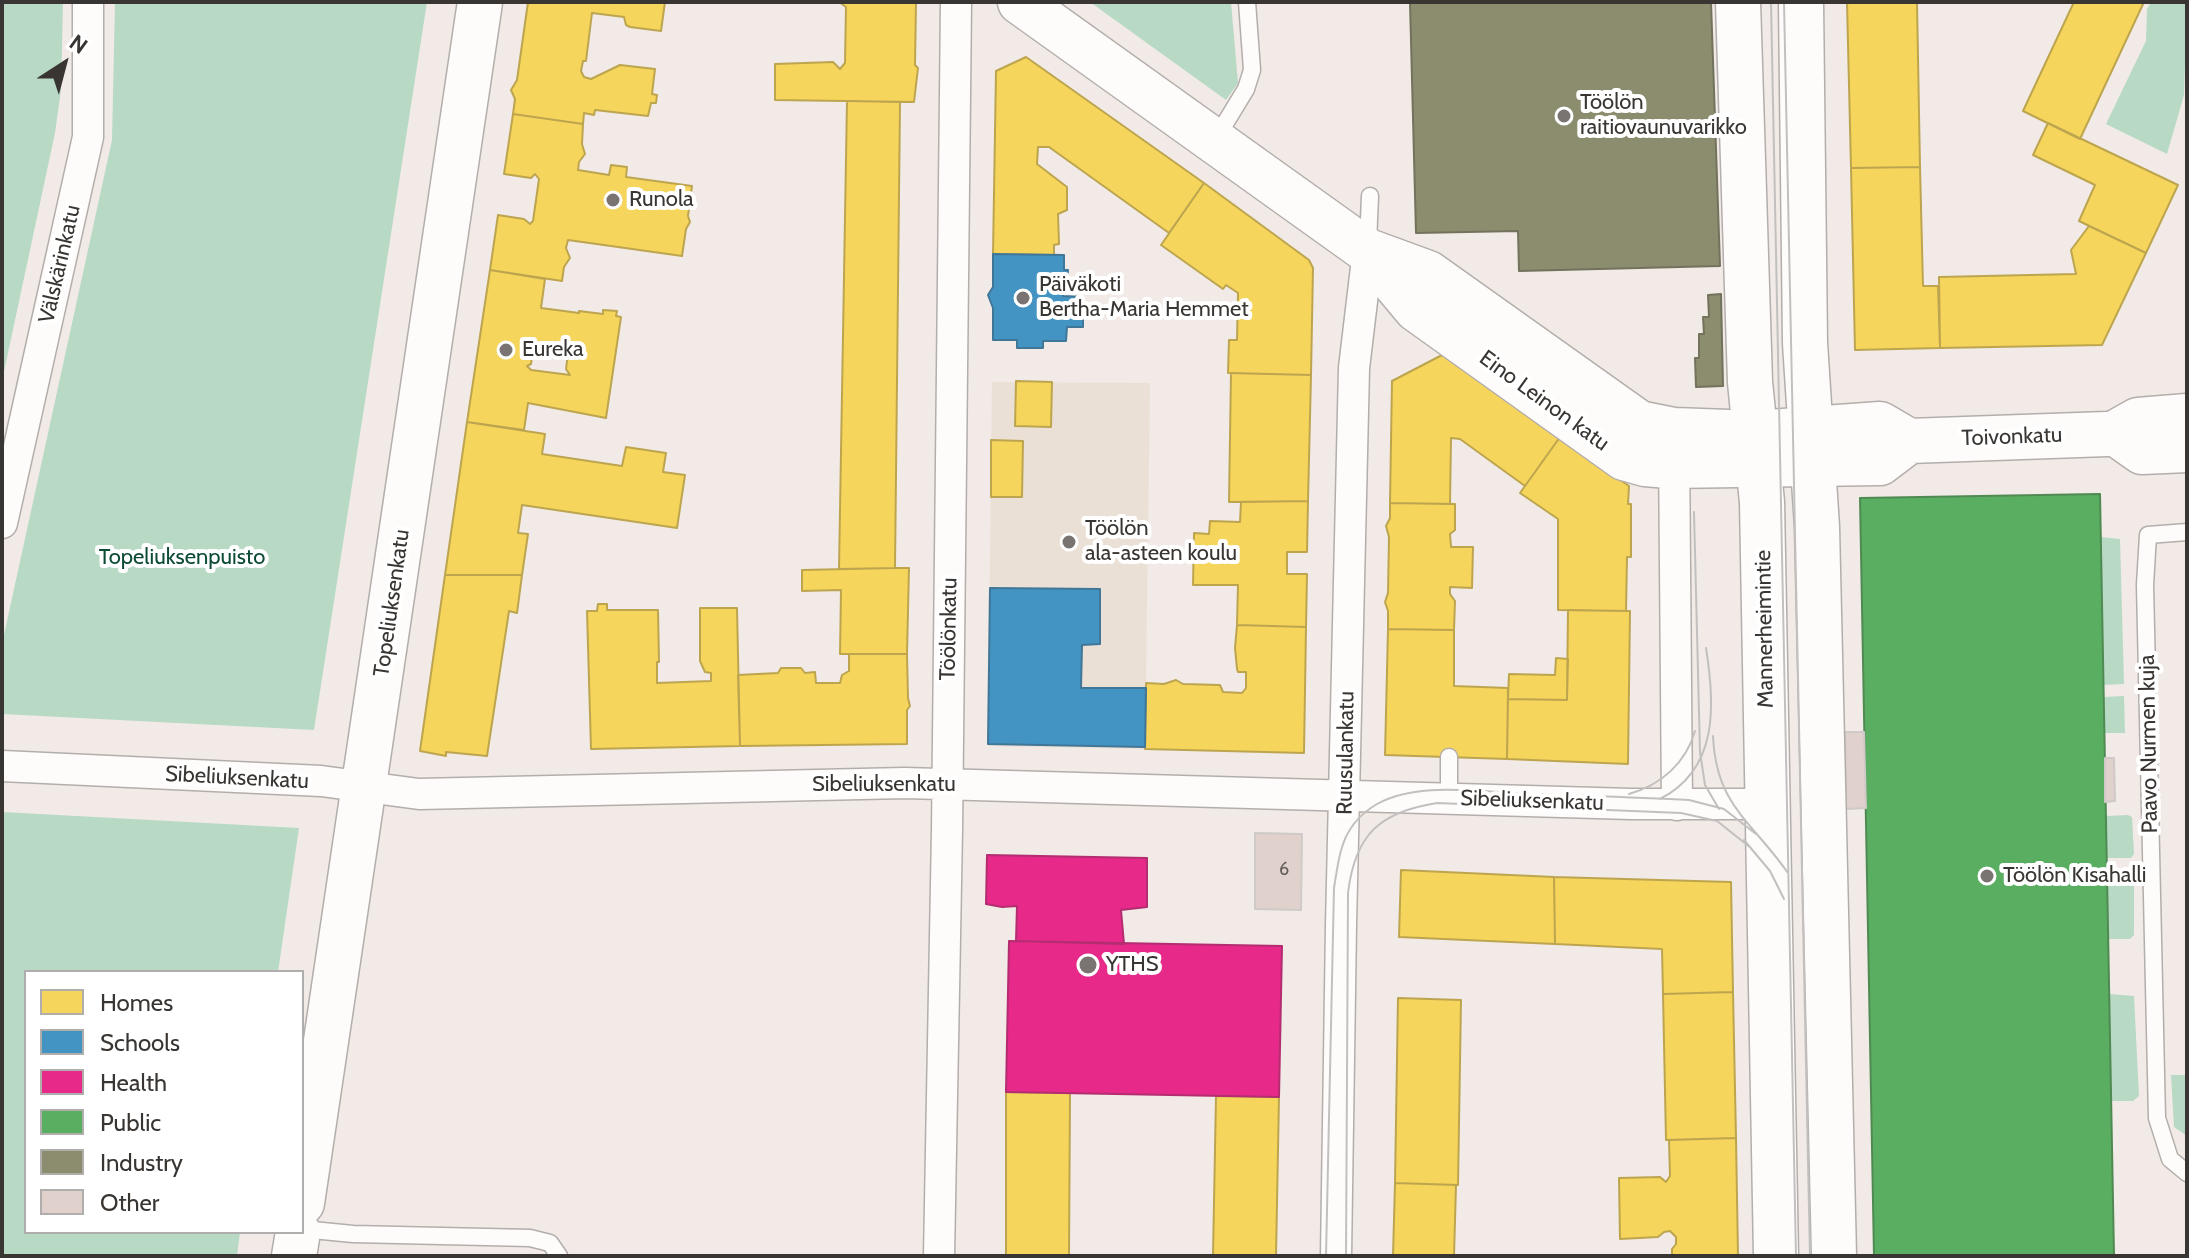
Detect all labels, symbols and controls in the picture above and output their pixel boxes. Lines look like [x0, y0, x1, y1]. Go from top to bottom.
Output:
north arrow [24, 24, 104, 104]
text: N [64, 29, 93, 60]
place label: Töölön raitiovaunuvarikko [1580, 90, 1747, 142]
marker: Töölön raitiovaunuvarikko [1555, 107, 1573, 125]
place label: Runola [629, 187, 694, 213]
marker: Runola [604, 191, 622, 209]
street label: Välskärinkatu [34, 202, 86, 326]
place label: Päiväkoti Bertha-Maria Hemmet [1039, 272, 1249, 324]
marker: Päiväkoti Bertha-Maria Hemmet [1014, 289, 1032, 307]
place label: Eureka [522, 337, 584, 363]
marker: Eureka [497, 341, 515, 359]
street label: Eino Leinon katu [1474, 345, 1614, 457]
street label: Toivonkatu [1961, 422, 2063, 452]
place label: Töölön ala-asteen koulu [1085, 516, 1237, 568]
street label: Topeliuksenkatu [369, 528, 415, 678]
marker: Töölön ala-asteen koulu [1060, 533, 1078, 551]
park label: Topeliuksenpuisto [99, 545, 265, 571]
street label: Mannerheimintie [1750, 550, 1780, 708]
street label: Töölönkatu [935, 577, 963, 681]
street label: Paavo Nurmen kuja [2134, 654, 2164, 834]
street label: Ruusulankatu [1332, 691, 1360, 815]
street label: Sibeliuksenkatu [165, 761, 309, 795]
street label: Sibeliuksenkatu [812, 772, 956, 798]
street label: Sibeliuksenkatu [1460, 785, 1604, 817]
house number: 6 [1279, 859, 1289, 881]
place label: Töölön Kisahalli [2003, 863, 2146, 889]
marker: Töölön Kisahalli [1978, 867, 1996, 885]
place label: YTHS [1106, 952, 1159, 978]
marker: YTHS [1077, 954, 1099, 976]
legend [24, 970, 304, 1234]
text: Homes [100, 988, 173, 1017]
text: Schools [100, 1028, 180, 1057]
text: Health [100, 1068, 167, 1097]
text: Public [100, 1108, 161, 1137]
text: Industry [100, 1148, 183, 1177]
text: Other [100, 1188, 159, 1217]

